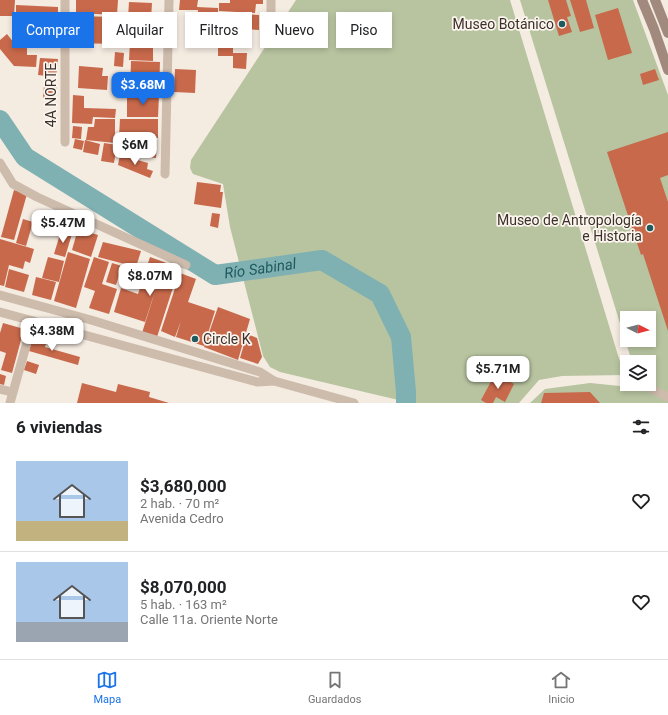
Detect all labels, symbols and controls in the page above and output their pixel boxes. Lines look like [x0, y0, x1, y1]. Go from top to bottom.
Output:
chip: Comprar [12, 12, 94, 48]
chip: Alquilar [102, 12, 177, 48]
chip: Filtros [185, 12, 252, 48]
chip: Nuevo [260, 12, 328, 48]
chip: Piso [336, 12, 392, 48]
place label: Museo Botánico [453, 16, 554, 32]
marker: Museo Botánico [557, 19, 567, 29]
street label: 4A NORTE [43, 63, 59, 127]
pin: $3.68M [110, 72, 176, 106]
text: $3.68M [121, 77, 166, 92]
pin: $6M [116, 132, 154, 166]
text: $6M [122, 137, 148, 152]
pin: $5.47M [30, 210, 96, 244]
place label: Museo de Antropología e Historia [497, 212, 642, 244]
text: $5.47M [41, 215, 86, 230]
marker: Museo de Antropología e Historia [645, 223, 655, 233]
water label: Río Sabinal [223, 255, 298, 283]
pin: $8.07M [117, 263, 183, 297]
text: $8.07M [128, 268, 173, 283]
north arrow [620, 311, 656, 347]
map controls [620, 311, 656, 391]
pin: $4.38M [19, 318, 85, 352]
text: $4.38M [30, 323, 75, 338]
place label: Circle K [203, 331, 251, 347]
marker: Circle K [190, 334, 200, 344]
button: layers [620, 355, 656, 391]
pin: $5.71M [465, 356, 531, 390]
text: $5.71M [476, 361, 521, 376]
icon: filters [630, 416, 652, 438]
text: 6 viviendas [16, 417, 102, 437]
text: $3,680,000 [140, 476, 226, 496]
icon: home [48, 477, 96, 525]
icon: heart [630, 490, 652, 512]
text: 2 hab. · 70 m² [140, 496, 219, 511]
text: Avenida Cedro [140, 511, 224, 526]
text: $8,070,000 [140, 577, 226, 597]
icon: home [48, 578, 96, 626]
icon: heart [630, 591, 652, 613]
text: 5 hab. · 163 m² [140, 597, 227, 612]
text: Calle 11a. Oriente Norte [140, 612, 278, 627]
tab: Mapa [93, 669, 121, 706]
tab: Guardados [308, 669, 361, 706]
tab: Inicio [548, 669, 575, 706]

